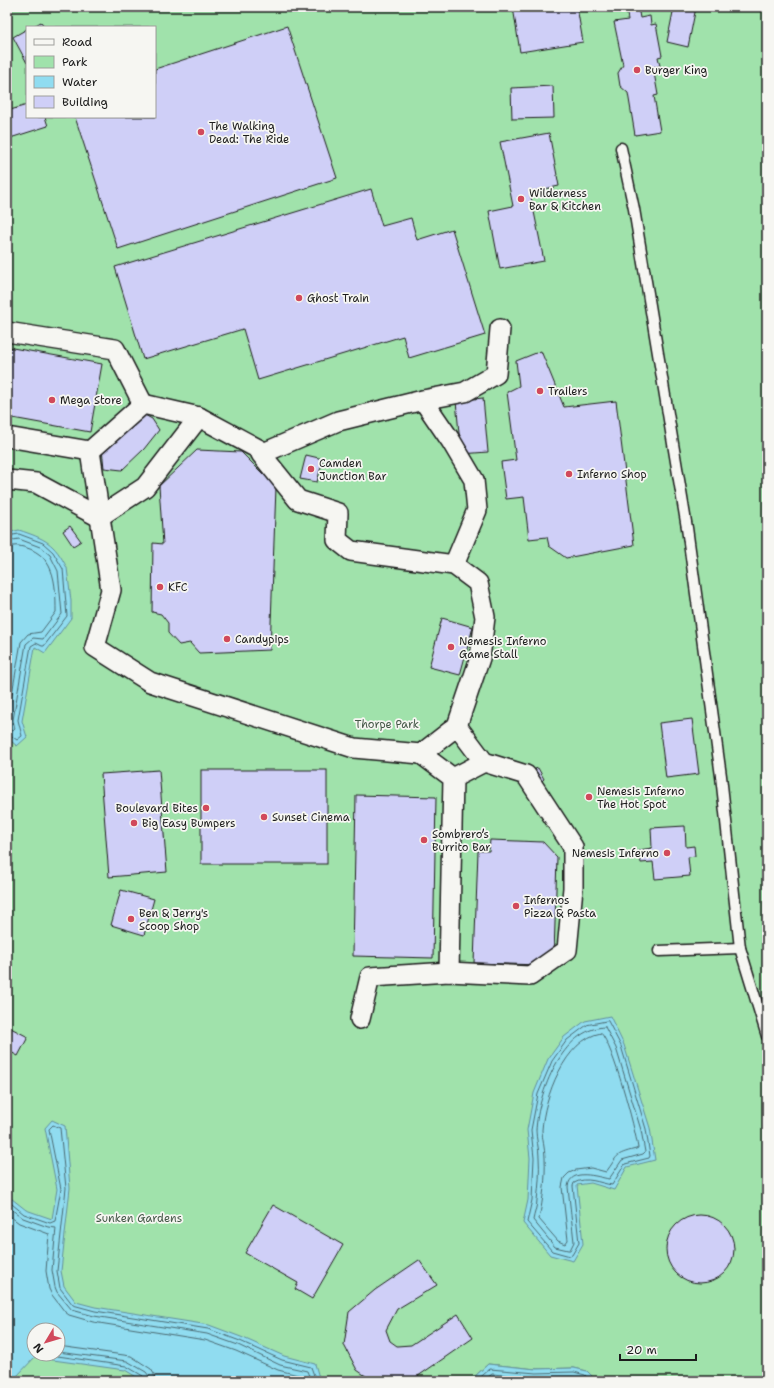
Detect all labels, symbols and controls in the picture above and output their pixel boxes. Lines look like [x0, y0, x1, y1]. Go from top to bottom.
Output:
legend [26, 26, 156, 118]
text: Road [62, 34, 93, 50]
text: Park [62, 54, 88, 70]
place label: Burger King [645, 63, 708, 78]
marker: Burger King [632, 65, 642, 75]
text: Water [62, 74, 98, 90]
text: Building [62, 94, 108, 110]
place label: The Walking Dead: The Ride [209, 119, 289, 147]
marker: The Walking Dead: The Ride [196, 127, 206, 137]
place label: Wilderness Bar & Kitchen [529, 186, 601, 214]
marker: Wilderness Bar & Kitchen [516, 194, 526, 204]
place label: Ghost Train [307, 291, 369, 306]
marker: Ghost Train [294, 293, 304, 303]
place label: Trailers [548, 384, 588, 399]
marker: Trailers [535, 386, 545, 396]
place label: Mega Store [60, 393, 122, 408]
marker: Mega Store [47, 395, 57, 405]
place label: Camden Junction Bar [319, 456, 387, 484]
marker: Camden Junction Bar [306, 464, 316, 474]
place label: Inferno Shop [577, 467, 647, 482]
marker: Inferno Shop [564, 469, 574, 479]
place label: KFC [168, 580, 188, 595]
marker: KFC [155, 582, 165, 592]
place label: Candypips [235, 632, 289, 647]
marker: Candypips [222, 634, 232, 644]
place label: Nemesis Inferno Game Stall [459, 634, 547, 662]
marker: Nemesis Inferno Game Stall [446, 642, 456, 652]
park label: Thorpe Park [355, 717, 419, 732]
place label: Nemesis Inferno The Hot Spot [597, 784, 685, 812]
marker: Nemesis Inferno The Hot Spot [584, 792, 594, 802]
place label: Boulevard Bites [116, 801, 198, 816]
marker: Boulevard Bites [201, 803, 211, 813]
place label: Sunset Cinema [272, 810, 350, 825]
marker: Sunset Cinema [259, 812, 269, 822]
place label: Big Easy Bumpers [142, 816, 235, 831]
marker: Big Easy Bumpers [129, 818, 139, 828]
place label: Sombrero’s Burrito Bar [432, 827, 491, 855]
marker: Sombrero’s Burrito Bar [419, 835, 429, 845]
place label: Nemesis Inferno [572, 846, 659, 861]
marker: Nemesis Inferno [662, 848, 672, 858]
place label: Infernos Pizza & Pasta [524, 893, 596, 921]
marker: Infernos Pizza & Pasta [511, 901, 521, 911]
place label: Ben & Jerry's Scoop Shop [139, 906, 208, 934]
marker: Ben & Jerry's Scoop Shop [126, 914, 136, 924]
park label: Sunken Gardens [96, 1211, 182, 1226]
north arrow [26, 1322, 66, 1362]
scale bar [620, 1336, 696, 1362]
text: N [30, 1340, 47, 1356]
text: 20 m [626, 1342, 657, 1358]

